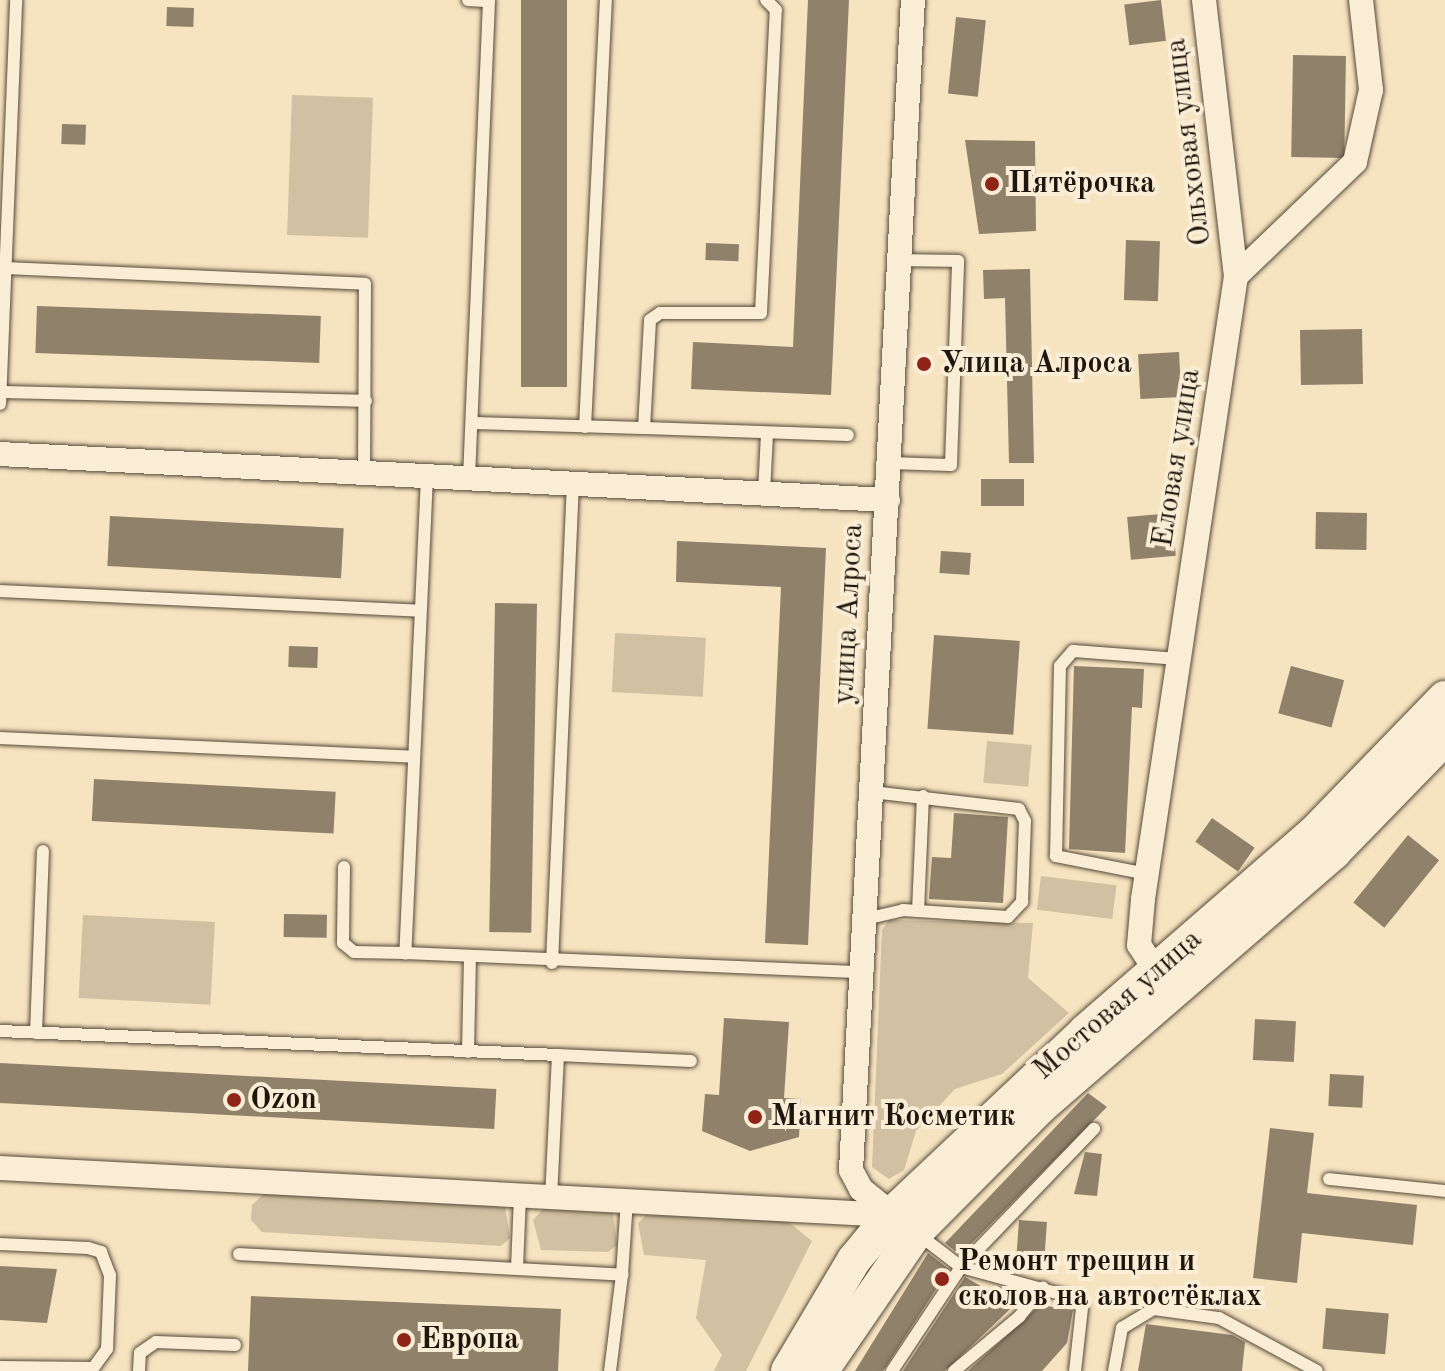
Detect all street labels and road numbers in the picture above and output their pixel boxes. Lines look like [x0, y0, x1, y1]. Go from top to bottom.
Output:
street label: Ольховая улица [1158, 36, 1220, 248]
street label: Еловая улица [1145, 366, 1209, 550]
street label: улица Алроса [826, 522, 872, 706]
street label: Мостовая улица [1026, 922, 1210, 1088]

